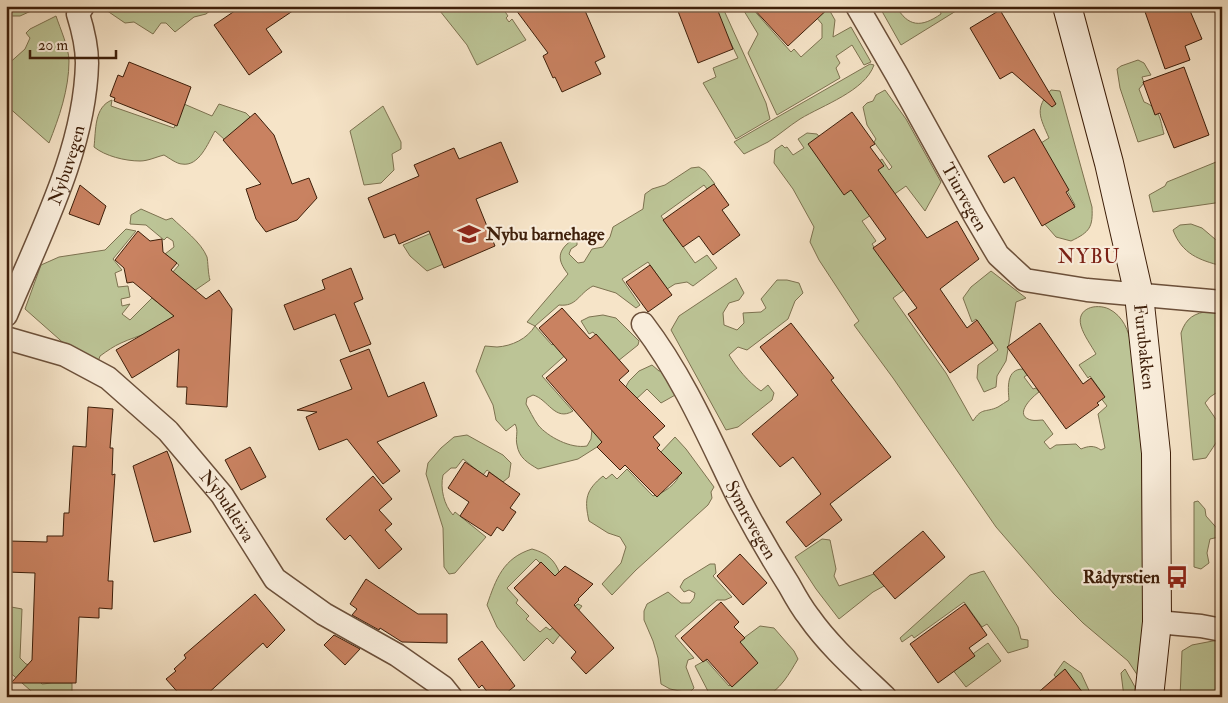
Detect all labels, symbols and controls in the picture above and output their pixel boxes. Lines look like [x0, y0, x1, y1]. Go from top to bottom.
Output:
scale bar [30, 28, 116, 60]
text: 20 m [38, 36, 68, 55]
street label: Nybuvegen [43, 123, 90, 208]
street label: Tiurvegen [936, 159, 993, 235]
school or university icon: Nybu barnehage [456, 221, 482, 247]
place label: Nybu barnehage [485, 223, 605, 246]
district label: NYBU [1058, 245, 1120, 269]
street label: Furubakken [1129, 303, 1161, 391]
street label: Nybukleiva [194, 465, 260, 547]
street label: Symrevegen [720, 477, 782, 564]
bus stop icon: Rådyrstien [1164, 564, 1190, 590]
place label: Rådyrstien [1083, 566, 1161, 589]

